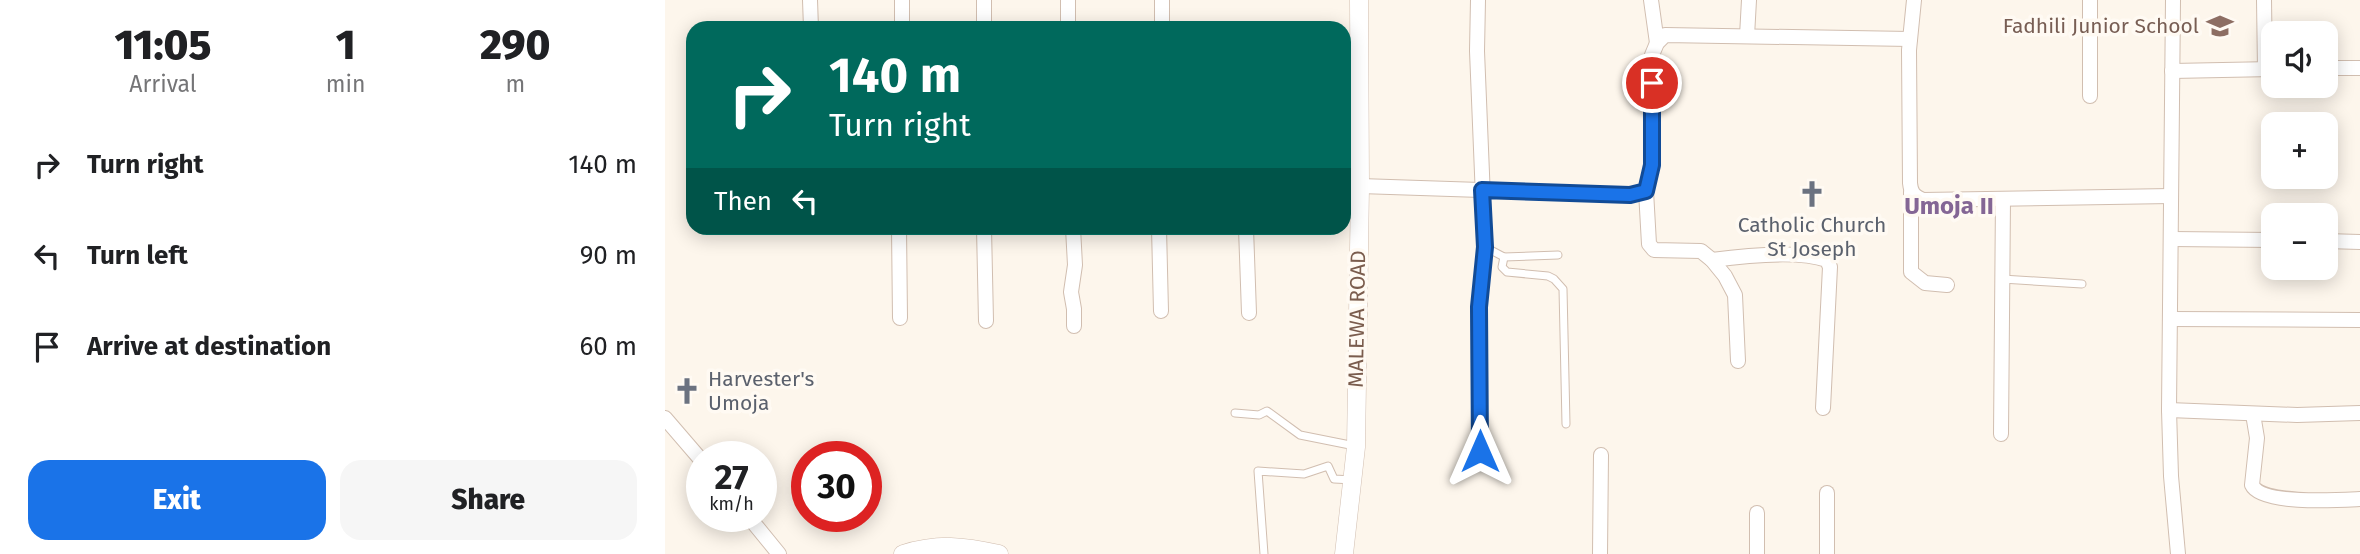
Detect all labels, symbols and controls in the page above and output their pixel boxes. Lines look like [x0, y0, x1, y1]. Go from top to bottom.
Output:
school or university icon: Fadhili Junior School [2205, 11, 2235, 41]
place label: Fadhili Junior School [2003, 13, 2199, 39]
text: 11:05 [114, 20, 211, 70]
text: 1 [336, 20, 356, 70]
text: 290 [480, 20, 550, 70]
map controls [2261, 21, 2338, 280]
button: sound [2261, 21, 2338, 98]
text: 140 m [829, 46, 961, 105]
icon: right [714, 49, 805, 140]
pin [1622, 53, 1682, 113]
icon: arrive [1633, 64, 1671, 102]
text: Arrival [129, 70, 197, 98]
text: min [326, 70, 366, 98]
text: m [505, 70, 525, 98]
text: Turn right [829, 106, 971, 144]
button: + [2261, 112, 2338, 189]
icon: right [28, 146, 66, 184]
text: Turn right [87, 149, 204, 180]
text: 140 m [568, 149, 637, 180]
church icon: Catholic Church St Joseph [1797, 179, 1827, 209]
icon: left [786, 182, 824, 220]
text: Then [714, 186, 772, 217]
district label: Umoja II [1904, 192, 1994, 220]
button: − [2261, 203, 2338, 280]
place label: Catholic Church St Joseph [1738, 212, 1886, 262]
icon: left [28, 237, 66, 275]
text: Turn left [87, 240, 188, 271]
text: 90 m [580, 240, 637, 271]
street label: MALEWA ROAD [1343, 250, 1371, 388]
icon: arrive [28, 328, 66, 366]
text: Arrive at destination [87, 331, 331, 362]
text: 60 m [579, 331, 637, 362]
place label: Harvester's Umoja [708, 366, 815, 416]
church icon: Harvester's Umoja [672, 376, 702, 406]
position arrow [1443, 414, 1517, 488]
speed limit sign: 30 [791, 441, 882, 532]
text: 27 [714, 456, 749, 498]
button: Exit [28, 460, 326, 540]
button: Share [340, 460, 637, 540]
text: km/h [709, 493, 754, 515]

